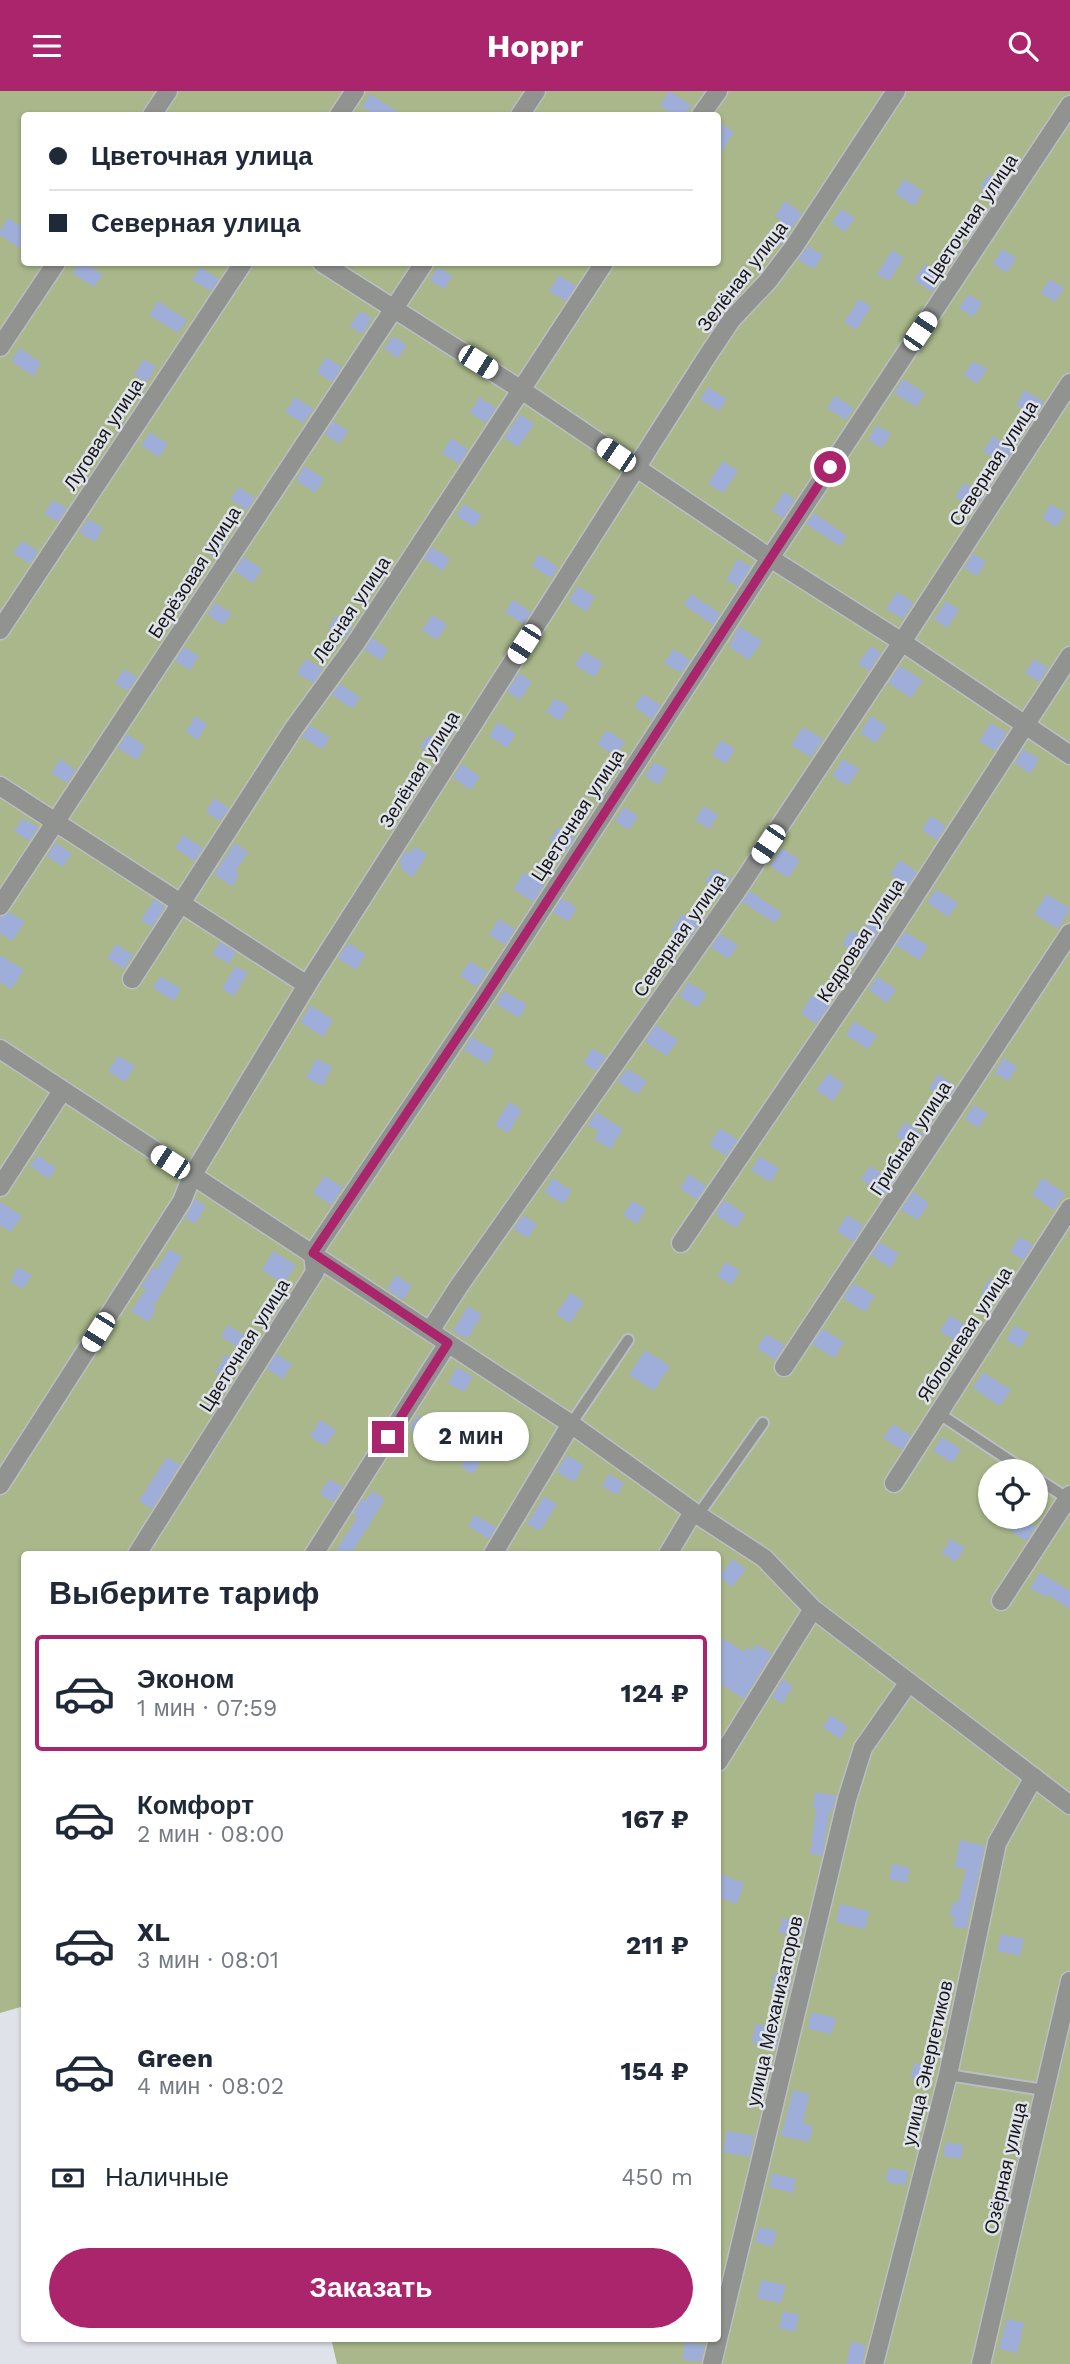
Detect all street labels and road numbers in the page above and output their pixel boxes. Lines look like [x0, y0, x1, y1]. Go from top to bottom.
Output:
street label: Цветочная улица [918, 149, 1023, 289]
street label: Зелёная улица [692, 216, 793, 336]
street label: Луговая улица [59, 374, 148, 495]
street label: Северная улица [944, 396, 1043, 530]
street label: Берёзовая улица [143, 502, 246, 643]
street label: Лесная улица [308, 552, 395, 667]
street label: Зелёная улица [374, 706, 465, 832]
street label: Цветочная улица [526, 745, 629, 885]
street label: Северная улица [628, 869, 731, 1001]
street label: Кедровая улица [812, 874, 909, 1006]
street label: Грибная улица [865, 1077, 956, 1200]
street label: Яблоневая улица [912, 1262, 1017, 1406]
street label: Цветочная улица [194, 1274, 295, 1416]
street label: улица Механизаторов [741, 1914, 808, 2109]
street label: улица Энергетиков [897, 1978, 958, 2148]
street label: Озёрная улица [979, 2099, 1032, 2236]

